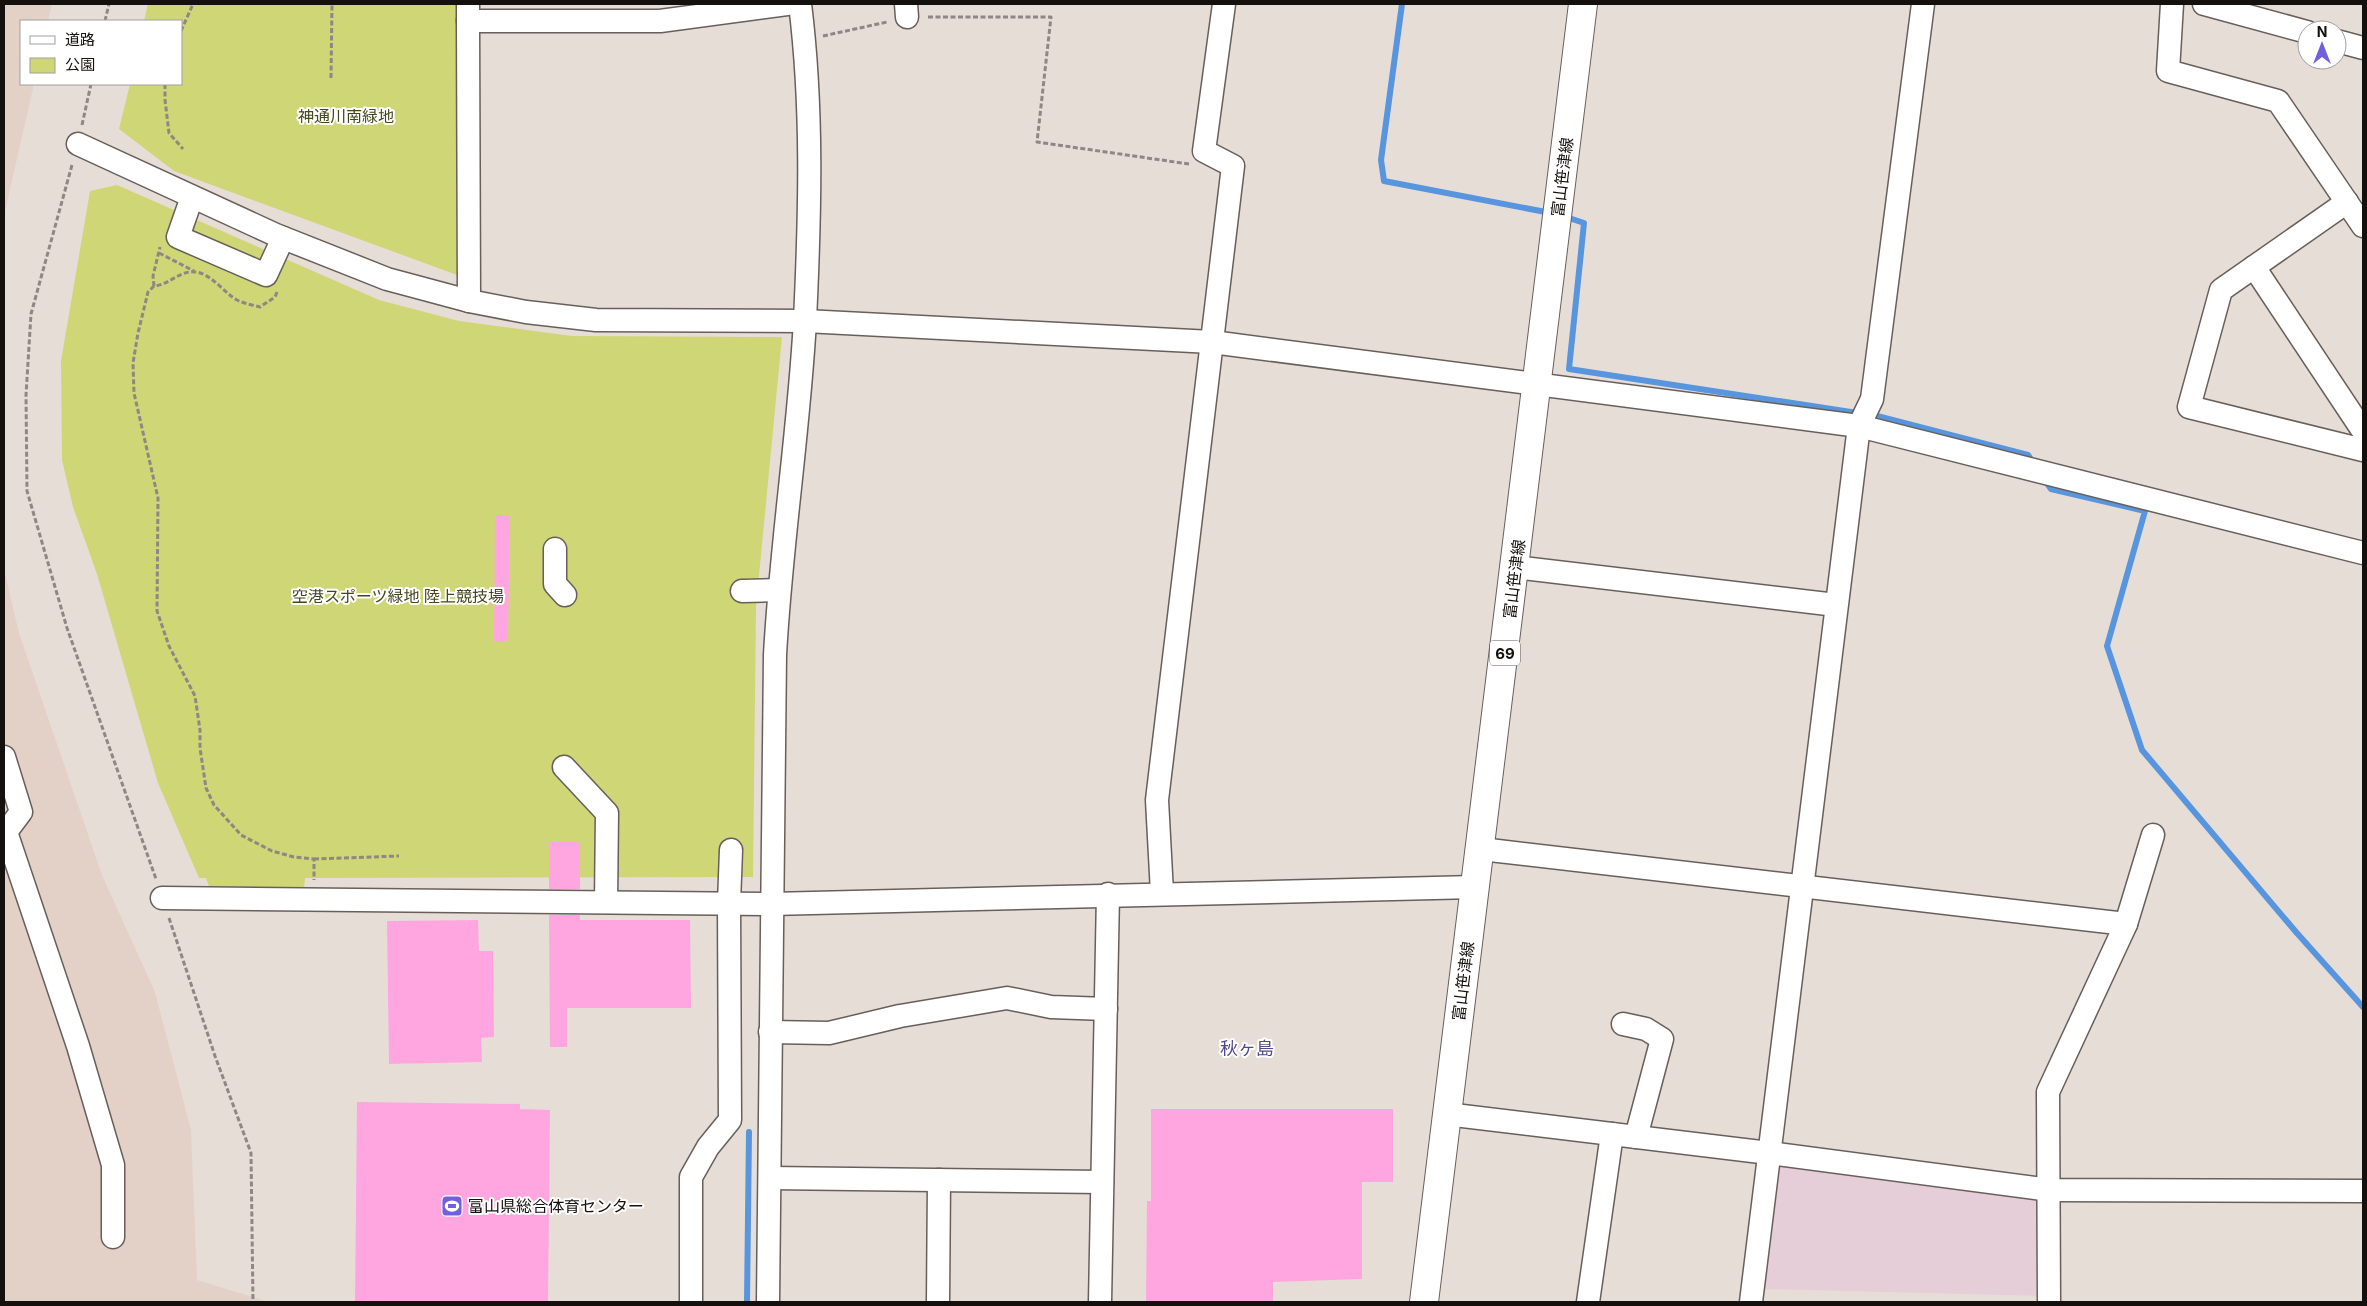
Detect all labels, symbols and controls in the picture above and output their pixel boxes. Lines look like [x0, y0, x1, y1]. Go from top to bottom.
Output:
legend [20, 20, 182, 85]
north arrow [2297, 20, 2347, 70]
text: N [2317, 23, 2327, 40]
text: 道路 [65, 30, 95, 49]
text: 公園 [65, 55, 95, 74]
park label: 神通川南緑地 [298, 106, 394, 126]
street label: 富山笹津線 [1547, 136, 1577, 218]
street label: 富山笹津線 [1499, 538, 1529, 620]
park label: 空港スポーツ緑地 陸上競技場 [292, 586, 504, 606]
road number: 69 [1490, 640, 1520, 666]
street label: 富山笹津線 [1448, 940, 1478, 1022]
district label: 秋ヶ島 [1220, 1038, 1274, 1059]
sports icon: 富山県総合体育センター [440, 1194, 464, 1218]
place label: 富山県総合体育センター [468, 1196, 644, 1216]

